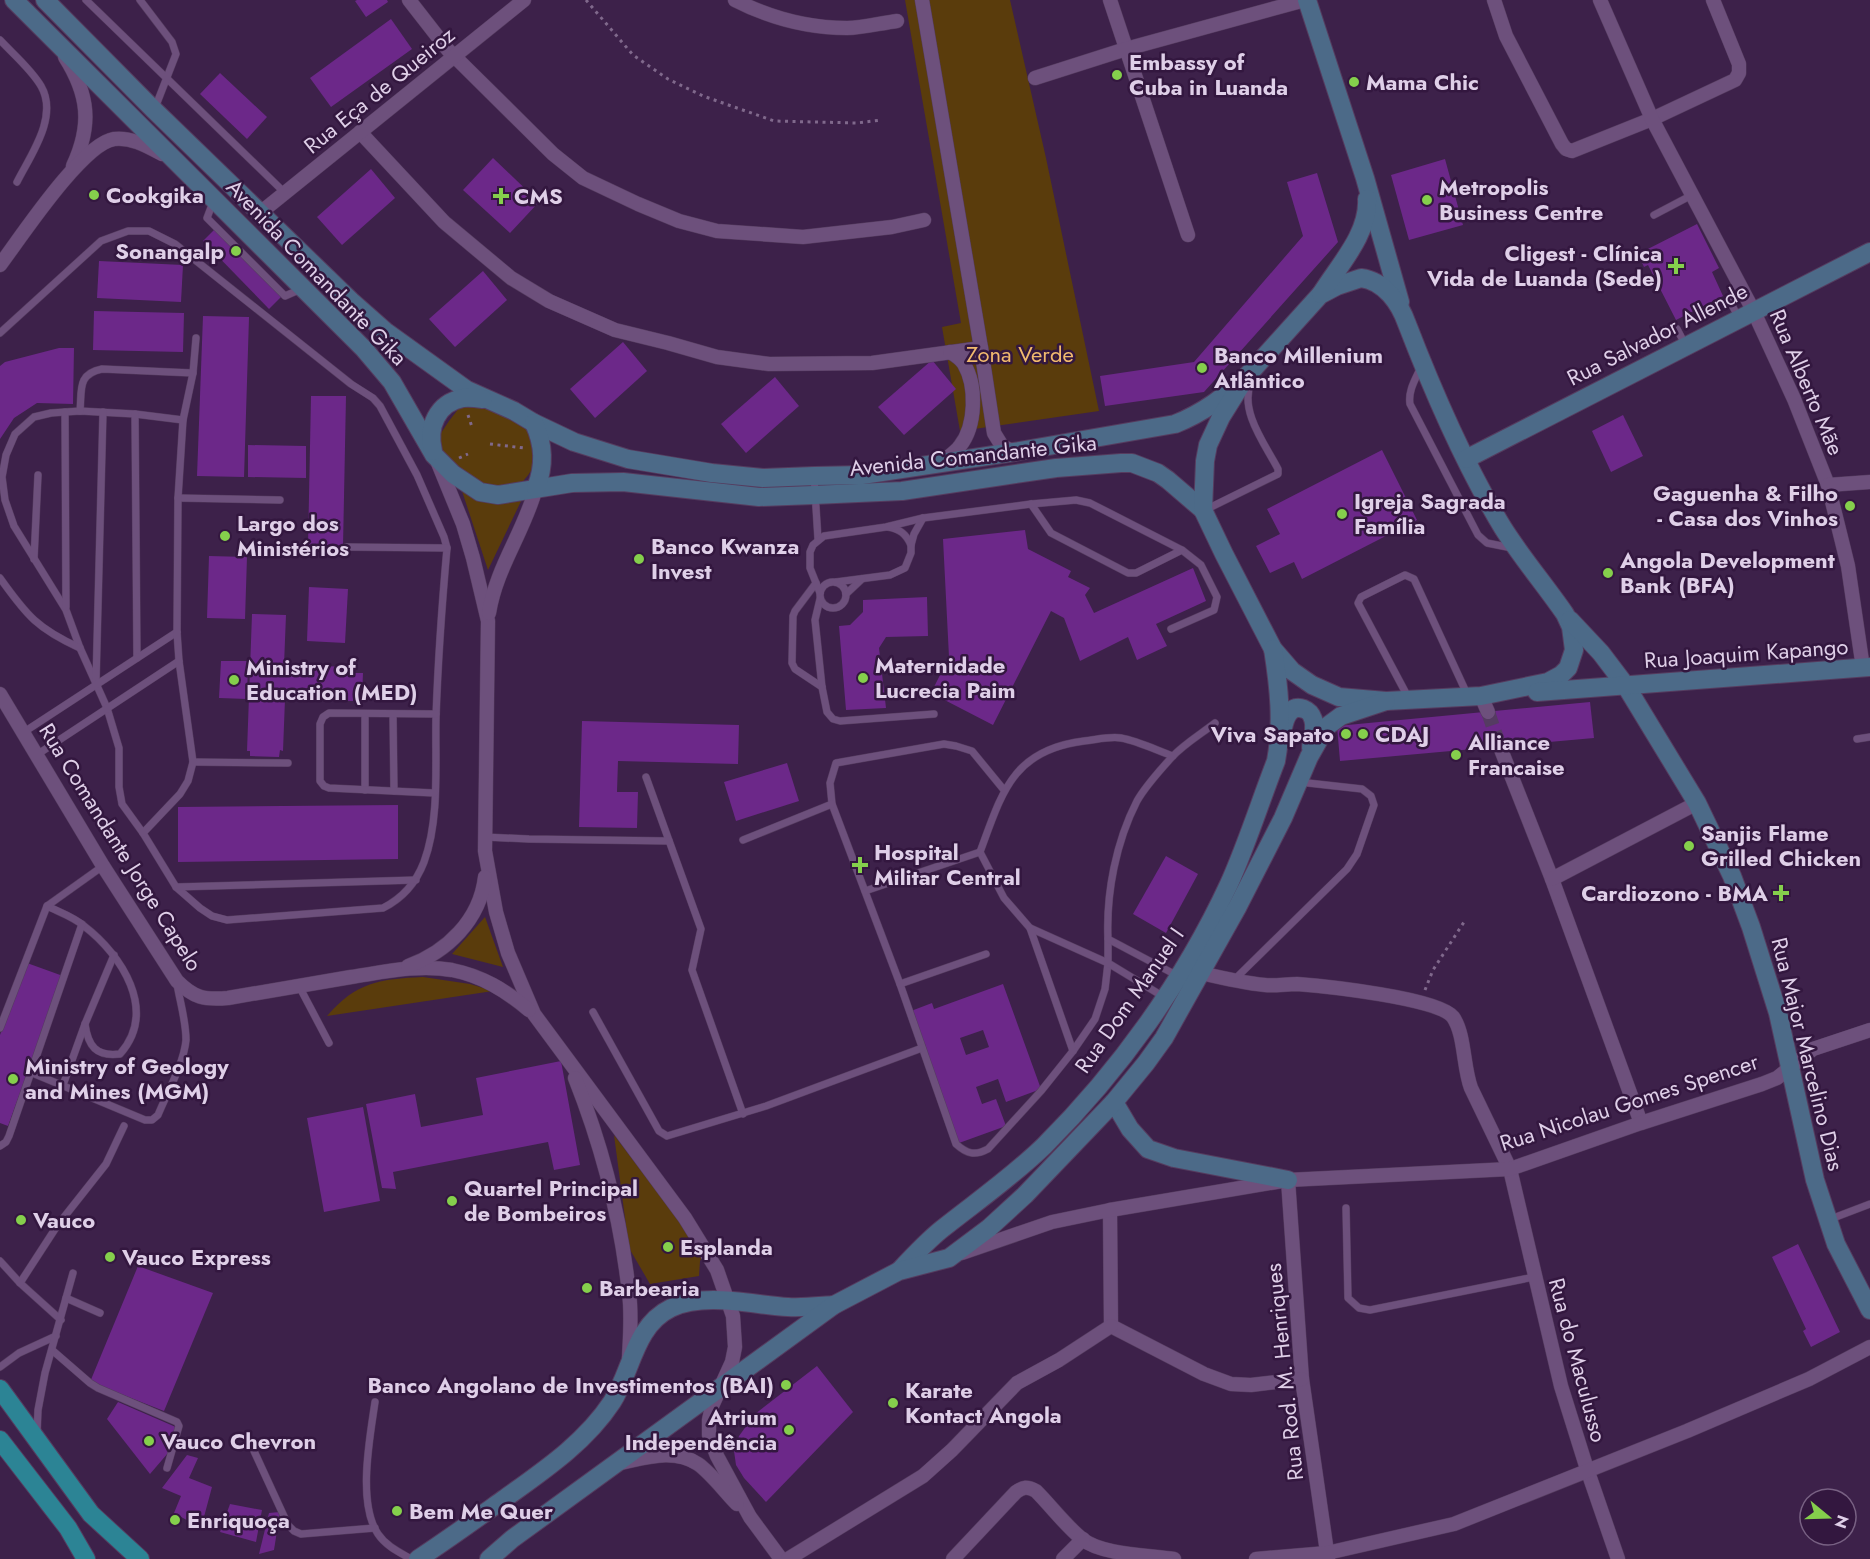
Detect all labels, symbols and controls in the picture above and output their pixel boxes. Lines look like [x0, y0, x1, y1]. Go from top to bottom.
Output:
street label: Rua Eça de Queiroz [297, 19, 461, 161]
place label: Embassy of Cuba in Luanda [1129, 46, 1288, 103]
place label: Mama Chic [1366, 66, 1479, 98]
marker: Embassy of Cuba in Luanda [1110, 68, 1124, 82]
marker: Mama Chic [1347, 75, 1361, 89]
place label: Metropolis Business Centre [1439, 171, 1603, 228]
street label: Avenida Comandante Gika [219, 172, 415, 372]
place label: Cookgika [106, 179, 204, 211]
place label: CMS [514, 180, 563, 212]
marker: CMS [492, 187, 510, 205]
marker: Cookgika [87, 188, 101, 202]
marker: Metropolis Business Centre [1420, 193, 1434, 207]
place label: Sonangalp [115, 235, 224, 267]
place label: Cligest - Clínica Vida de Luanda (Sede) [1426, 237, 1662, 294]
marker: Sonangalp [229, 244, 243, 258]
marker: Cligest - Clínica Vida de Luanda (Sede) [1667, 257, 1685, 275]
street label: Rua Salvador Allende [1561, 275, 1753, 393]
street label: Rua Alberto Mãe [1762, 304, 1852, 460]
park label: Zona Verde [966, 338, 1074, 370]
place label: Banco Millenium Atlântico [1213, 339, 1383, 396]
marker: Banco Millenium Atlântico [1195, 361, 1209, 375]
street label: Avenida Comandante Gika [848, 426, 1098, 484]
place label: Gaguenha & Filho - Casa dos Vinhos [1653, 477, 1838, 534]
place label: Igreja Sagrada Família [1354, 485, 1506, 542]
marker: Gaguenha & Filho - Casa dos Vinhos [1843, 499, 1857, 513]
place label: Largo dos Ministérios [237, 507, 349, 564]
marker: Igreja Sagrada Família [1335, 507, 1349, 521]
marker: Largo dos Ministérios [218, 529, 232, 543]
place label: Banco Kwanza Invest [651, 530, 799, 587]
place label: Angola Development Bank (BFA) [1619, 544, 1835, 601]
marker: Banco Kwanza Invest [632, 552, 646, 566]
marker: Angola Development Bank (BFA) [1601, 566, 1615, 580]
street label: Rua Joaquim Kapango [1643, 630, 1849, 676]
place label: Maternidade Lucrecia Paim [875, 649, 1015, 706]
place label: Ministry of Education (MED) [246, 651, 418, 708]
marker: Maternidade Lucrecia Paim [856, 671, 870, 685]
marker: Ministry of Education (MED) [227, 673, 241, 687]
street label: Rua Comandante Jorge Capelo [31, 717, 211, 977]
place label: Viva Sapato [1210, 718, 1334, 750]
place label: CDAJ [1375, 718, 1429, 750]
place label: Alliance Francaise [1467, 726, 1565, 783]
marker: Viva Sapato [1339, 727, 1353, 741]
marker: CDAJ [1356, 727, 1370, 741]
marker: Alliance Francaise [1449, 748, 1463, 762]
place label: Sanjis Flame Grilled Chicken [1701, 817, 1861, 874]
place label: Hospital Militar Central [874, 836, 1021, 893]
marker: Sanjis Flame Grilled Chicken [1682, 839, 1696, 853]
marker: Hospital Militar Central [851, 856, 869, 874]
place label: Cardiozono - BMA [1581, 877, 1769, 909]
marker: Cardiozono - BMA [1772, 884, 1790, 902]
street label: Rua Dom Manuel I [1067, 921, 1191, 1079]
street label: Rua Major Marcelino Dias [1763, 934, 1853, 1174]
street label: Rua Nicolau Gomes Spencer [1496, 1045, 1763, 1159]
place label: Ministry of Geology and Mines (MGM) [25, 1050, 229, 1107]
marker: Ministry of Geology and Mines (MGM) [6, 1072, 20, 1086]
place label: Quartel Principal de Bombeiros [464, 1172, 638, 1229]
marker: Quartel Principal de Bombeiros [445, 1194, 459, 1208]
place label: Vauco [32, 1204, 95, 1236]
marker: Vauco [14, 1213, 28, 1227]
place label: Esplanda [680, 1231, 773, 1263]
marker: Esplanda [661, 1240, 675, 1254]
place label: Vauco Express [121, 1241, 271, 1273]
marker: Vauco Express [103, 1250, 117, 1264]
street label: Rua Rod. M. Henriques [1257, 1262, 1311, 1482]
place label: Barbearia [599, 1272, 700, 1304]
street label: Rua do Maculusso [1541, 1274, 1615, 1446]
marker: Barbearia [580, 1281, 594, 1295]
place label: Banco Angolano de Investimentos (BAI) [367, 1369, 774, 1401]
place label: Karate Kontact Angola [905, 1374, 1062, 1431]
marker: Banco Angolano de Investimentos (BAI) [779, 1378, 793, 1392]
marker: Karate Kontact Angola [886, 1396, 900, 1410]
place label: Atrium Independência [625, 1401, 777, 1458]
marker: Atrium Independência [782, 1423, 796, 1437]
place label: Vauco Chevron [160, 1425, 316, 1457]
marker: Vauco Chevron [142, 1434, 156, 1448]
north arrow [1798, 1487, 1858, 1547]
place label: Bem Me Quer [409, 1495, 553, 1527]
place label: Enriquoça [187, 1504, 290, 1536]
marker: Bem Me Quer [390, 1504, 404, 1518]
text: N [1829, 1512, 1855, 1531]
marker: Enriquoça [168, 1513, 182, 1527]

